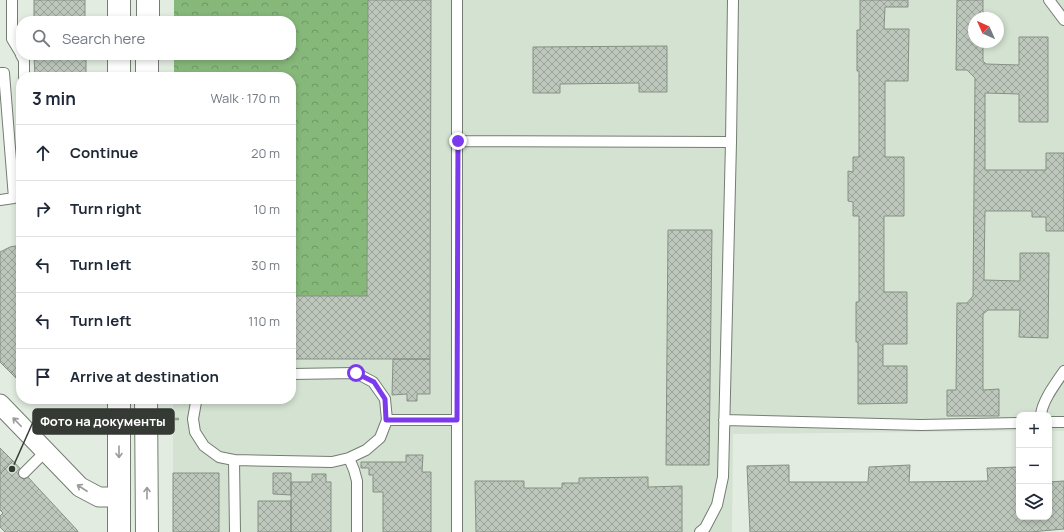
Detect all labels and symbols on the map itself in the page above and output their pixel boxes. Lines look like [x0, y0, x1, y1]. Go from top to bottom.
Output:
north arrow [968, 12, 1004, 48]
route end [449, 132, 467, 150]
route start [347, 364, 365, 382]
callout: Фото на документы [33, 409, 174, 434]
text: Фото на документы [40, 412, 166, 430]
one-way arrow [12, 417, 22, 427]
one-way arrow [115, 445, 123, 458]
one-way arrow [77, 483, 88, 492]
one-way arrow [143, 487, 151, 500]

